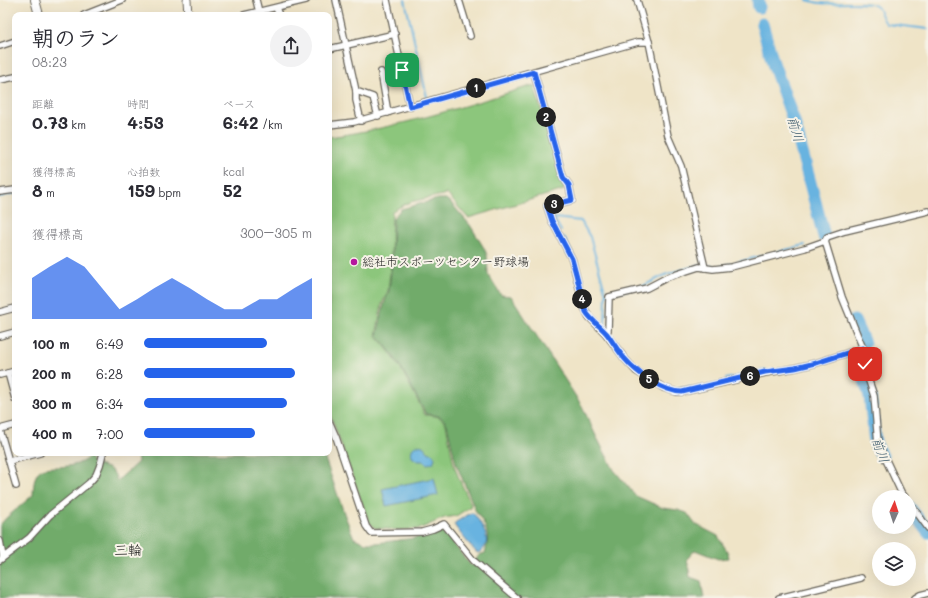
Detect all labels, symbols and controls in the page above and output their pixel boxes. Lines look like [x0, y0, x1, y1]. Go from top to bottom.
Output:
text: 朝のラン [32, 23, 120, 52]
button: share [270, 25, 312, 67]
text: 08:23 [32, 53, 67, 70]
pin [385, 53, 419, 87]
icon: arrive [391, 59, 413, 81]
pin: 1 [466, 78, 486, 98]
text: 1 [474, 80, 478, 95]
text: 距離 [32, 96, 54, 111]
text: 時間 [127, 96, 149, 111]
text: ペース [223, 96, 255, 111]
pin: 2 [536, 107, 556, 127]
text: 2 [543, 109, 549, 124]
text: 0.73 [32, 111, 68, 133]
text: 4:53 [127, 111, 164, 133]
text: 6:42 [223, 111, 259, 133]
water label: 前川 [785, 114, 808, 144]
text: km [68, 117, 86, 132]
text: /km [259, 117, 283, 132]
text: 獲得標高 [32, 164, 76, 179]
text: 心拍数 [127, 164, 160, 179]
text: kcal [223, 164, 245, 179]
text: 8 [32, 179, 43, 201]
text: 159 [127, 179, 155, 201]
text: 52 [223, 179, 242, 201]
text: m [43, 185, 55, 200]
text: bpm [155, 185, 181, 200]
pin: 3 [544, 194, 564, 214]
text: 3 [551, 196, 557, 211]
text: 300–305 m [240, 224, 312, 241]
text: 獲得標高 [32, 225, 84, 242]
place label: 総社市スポーツセンター野球場 [362, 253, 529, 269]
marker: 総社市スポーツセンター野球場 [349, 257, 359, 267]
pin: 4 [572, 289, 592, 309]
text: 4 [579, 291, 585, 306]
text: 100 m [32, 335, 69, 352]
text: 6:49 [96, 335, 123, 352]
pin [848, 347, 882, 381]
icon: check [854, 353, 876, 375]
text: 200 m [32, 365, 71, 382]
text: 6:28 [96, 365, 123, 382]
pin: 6 [740, 366, 760, 386]
text: 6 [747, 368, 753, 383]
pin: 5 [639, 369, 659, 389]
text: 5 [646, 371, 652, 386]
text: 300 m [32, 395, 72, 412]
text: 6:34 [96, 395, 123, 412]
text: 400 m [32, 425, 72, 442]
text: 7:00 [96, 425, 123, 442]
water label: 前川 [869, 435, 894, 465]
north arrow [872, 490, 916, 534]
map controls [872, 490, 916, 586]
district label: 三輪 [114, 540, 142, 559]
button: layers [872, 542, 916, 586]

